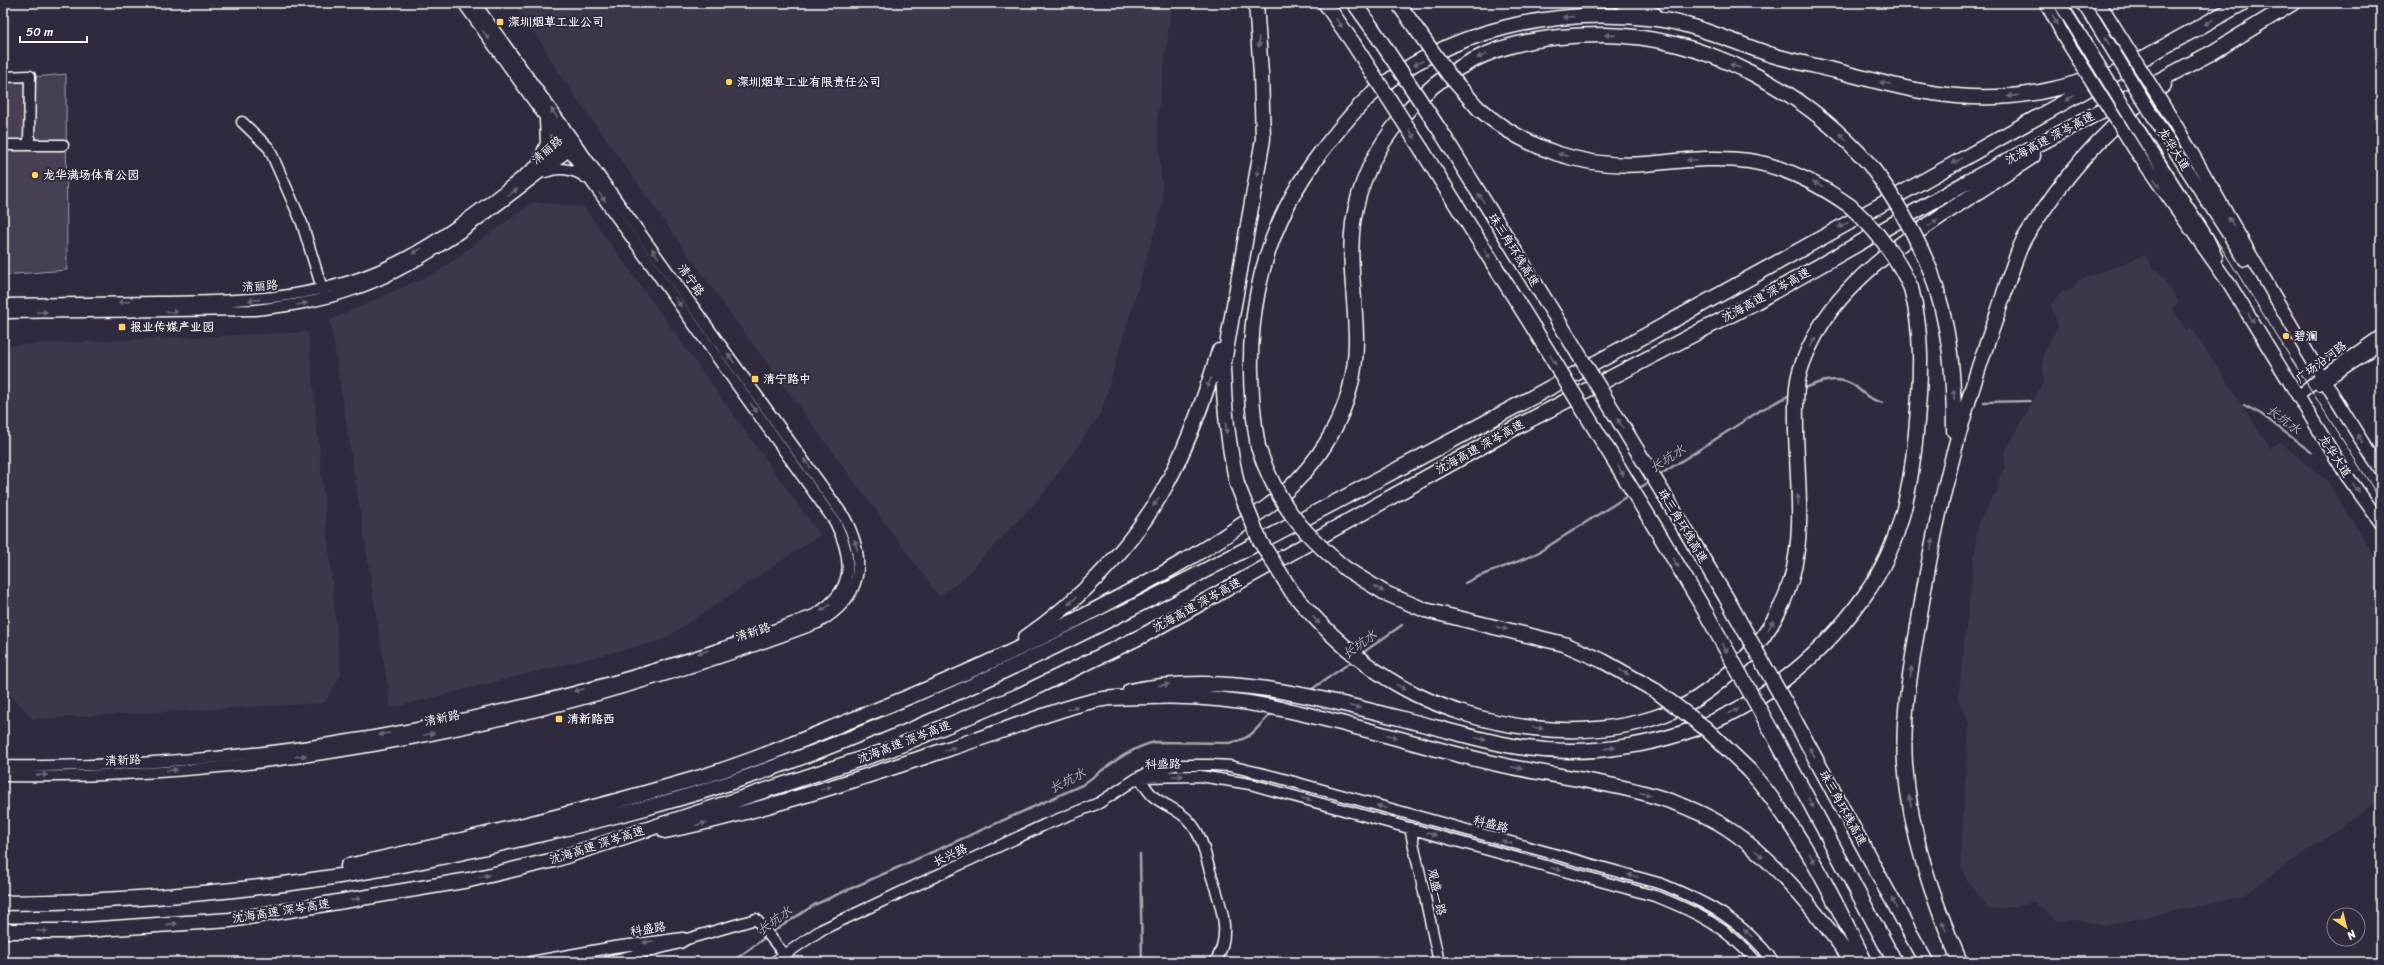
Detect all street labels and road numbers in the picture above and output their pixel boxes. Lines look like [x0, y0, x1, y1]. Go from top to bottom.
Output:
street label: 沈海高速 深岑高速 [2001, 105, 2099, 171]
street label: 龙华大道 [2152, 123, 2196, 175]
street label: 清丽路 [526, 130, 568, 170]
street label: 珠三角环线高速 [1482, 209, 1546, 291]
street label: 清宁路 [672, 259, 710, 301]
street label: 沈海高速 深岑高速 [1717, 261, 1815, 329]
street label: 清丽路 [241, 274, 279, 298]
street label: 广场沿河路 [2290, 335, 2352, 389]
street label: 沈海高速 深岑高速 [1431, 413, 1529, 481]
street label: 龙华大道 [2313, 430, 2357, 482]
street label: 珠三角环线高速 [1652, 484, 1714, 568]
street label: 沈海高速 深岑高速 [1148, 571, 1246, 639]
street label: 清新路 [732, 616, 774, 648]
street label: 清新路 [422, 703, 462, 733]
street label: 沈海高速 深岑高速 [854, 714, 954, 770]
street label: 清新路 [104, 748, 142, 772]
street label: 科盛路 [1145, 753, 1181, 775]
street label: 珠三角环线高速 [1813, 766, 1873, 850]
street label: 科盛路 [1471, 809, 1511, 839]
street label: 沈海高速 深岑高速 [546, 819, 648, 871]
street label: 长兴路 [929, 837, 971, 873]
street label: 观盛一路 [1421, 866, 1453, 918]
street label: 沈海高速 深岑高速 [230, 892, 332, 930]
street label: 科盛路 [628, 915, 668, 943]

